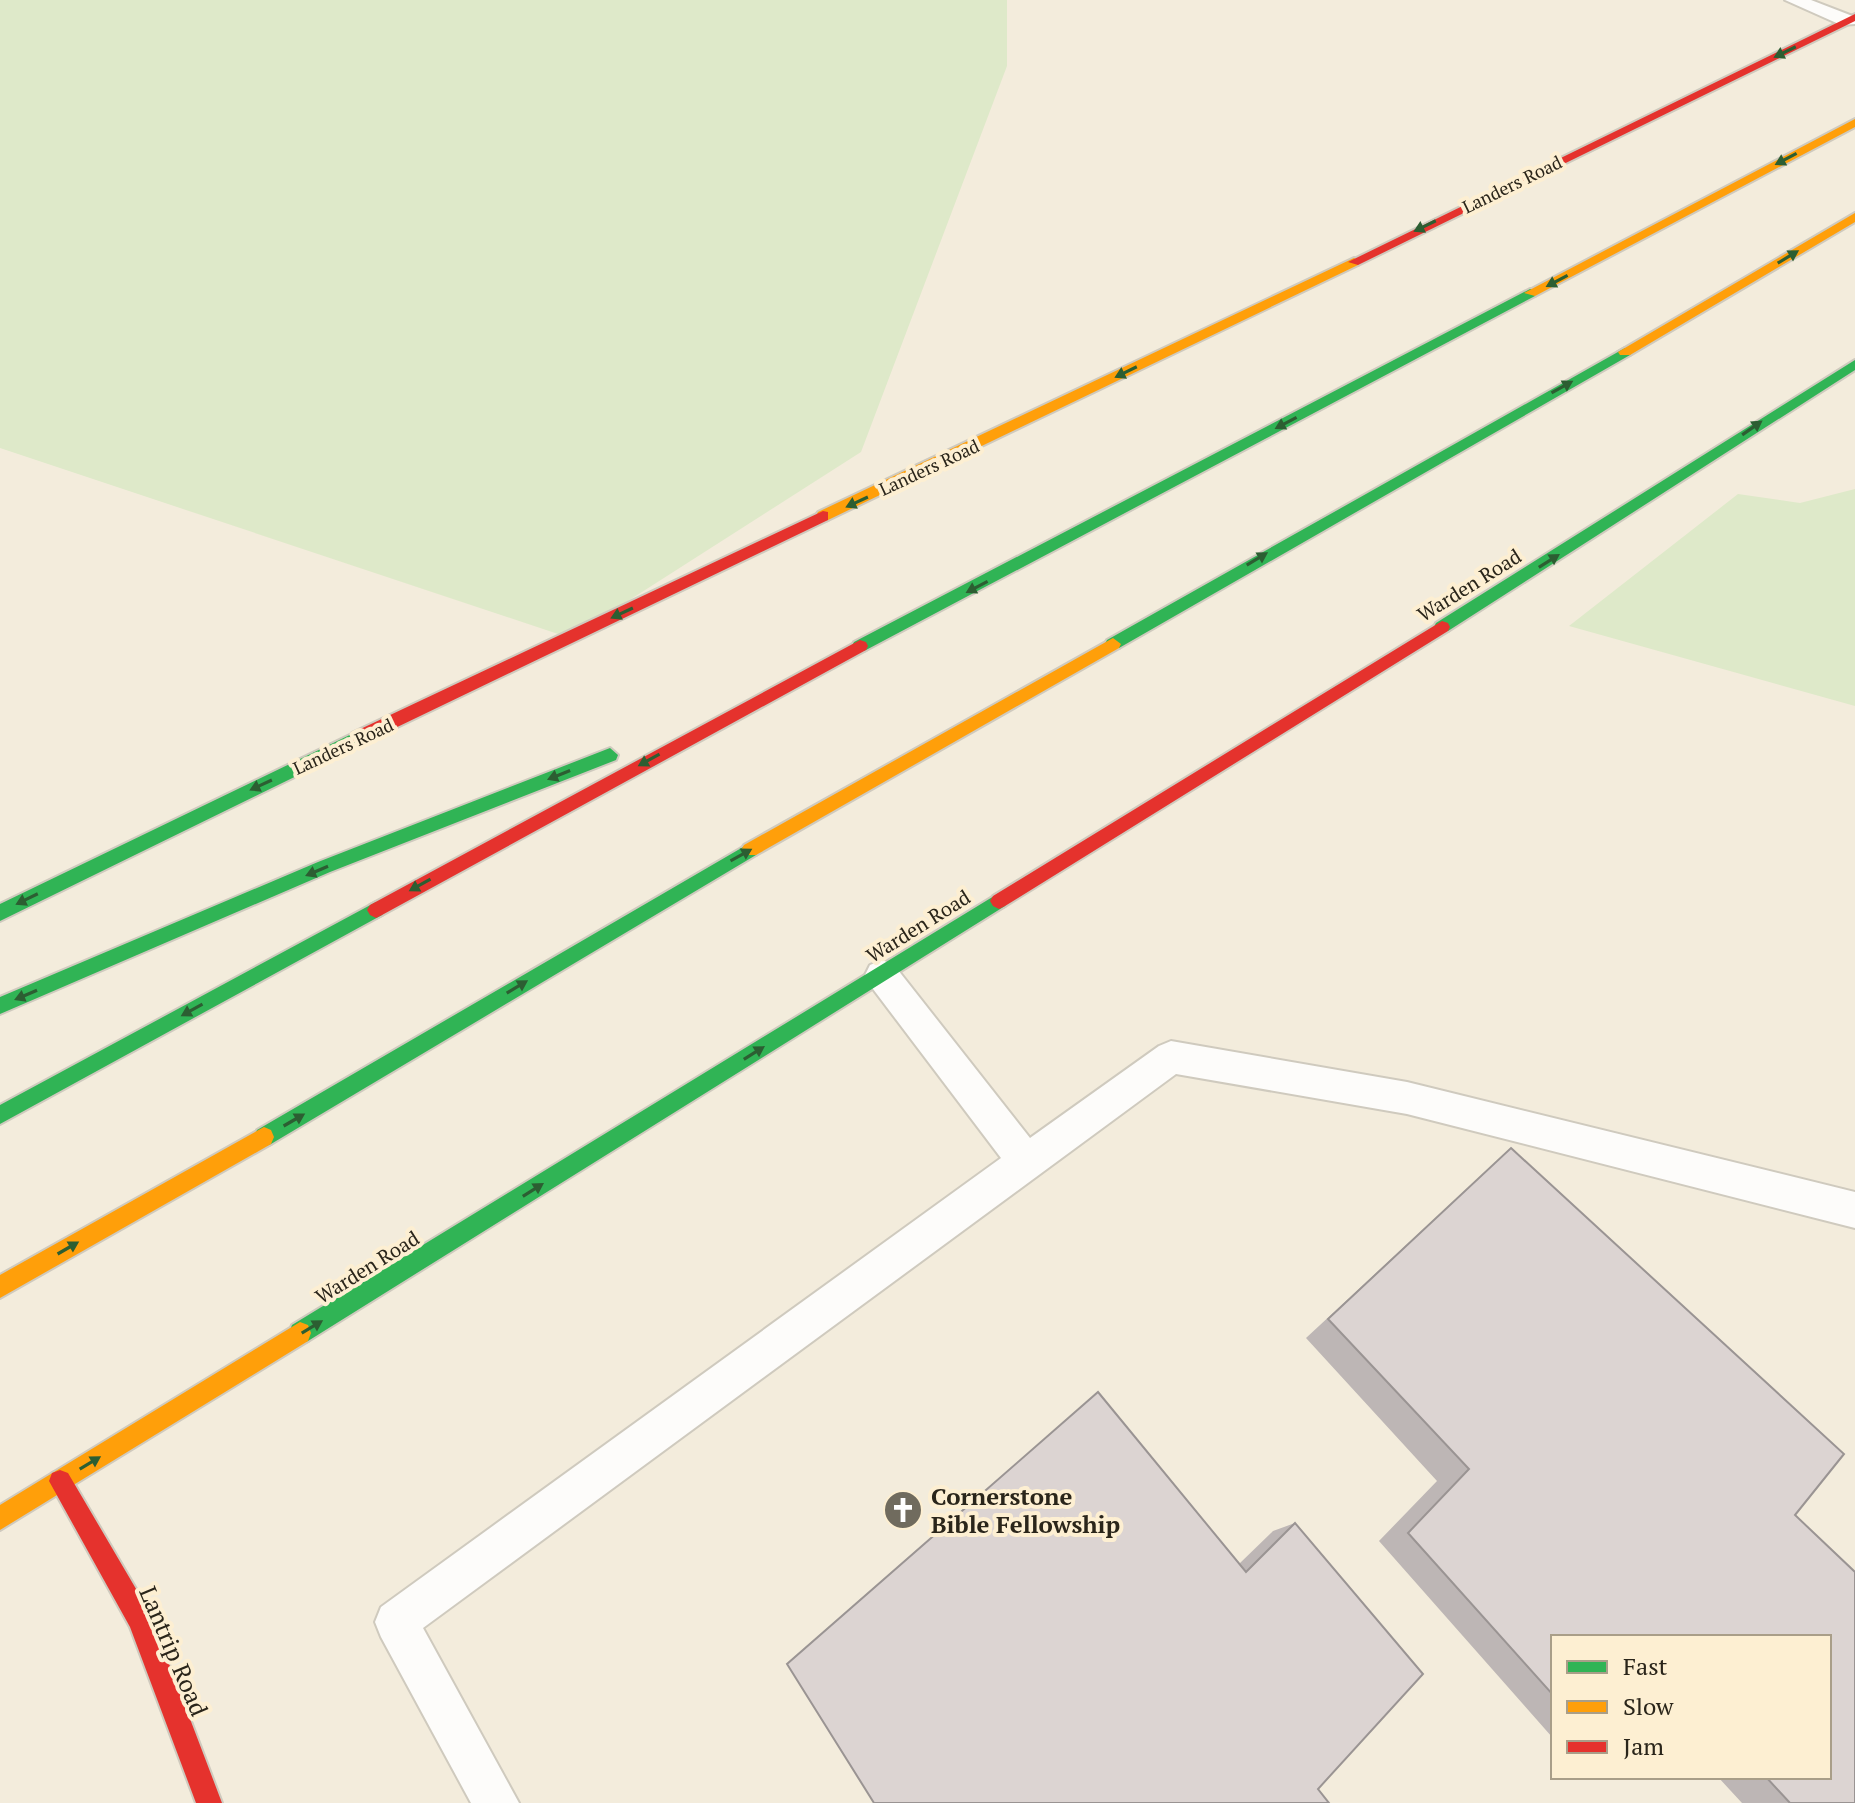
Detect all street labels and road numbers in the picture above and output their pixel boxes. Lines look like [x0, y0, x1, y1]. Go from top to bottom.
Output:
street label: Landers Road [1458, 150, 1566, 218]
street label: Landers Road [875, 433, 983, 501]
street label: Warden Road [1412, 542, 1526, 628]
street label: Landers Road [289, 712, 397, 780]
street label: Warden Road [861, 883, 975, 969]
street label: Warden Road [310, 1224, 424, 1310]
street label: Lantrip Road [132, 1581, 216, 1721]

